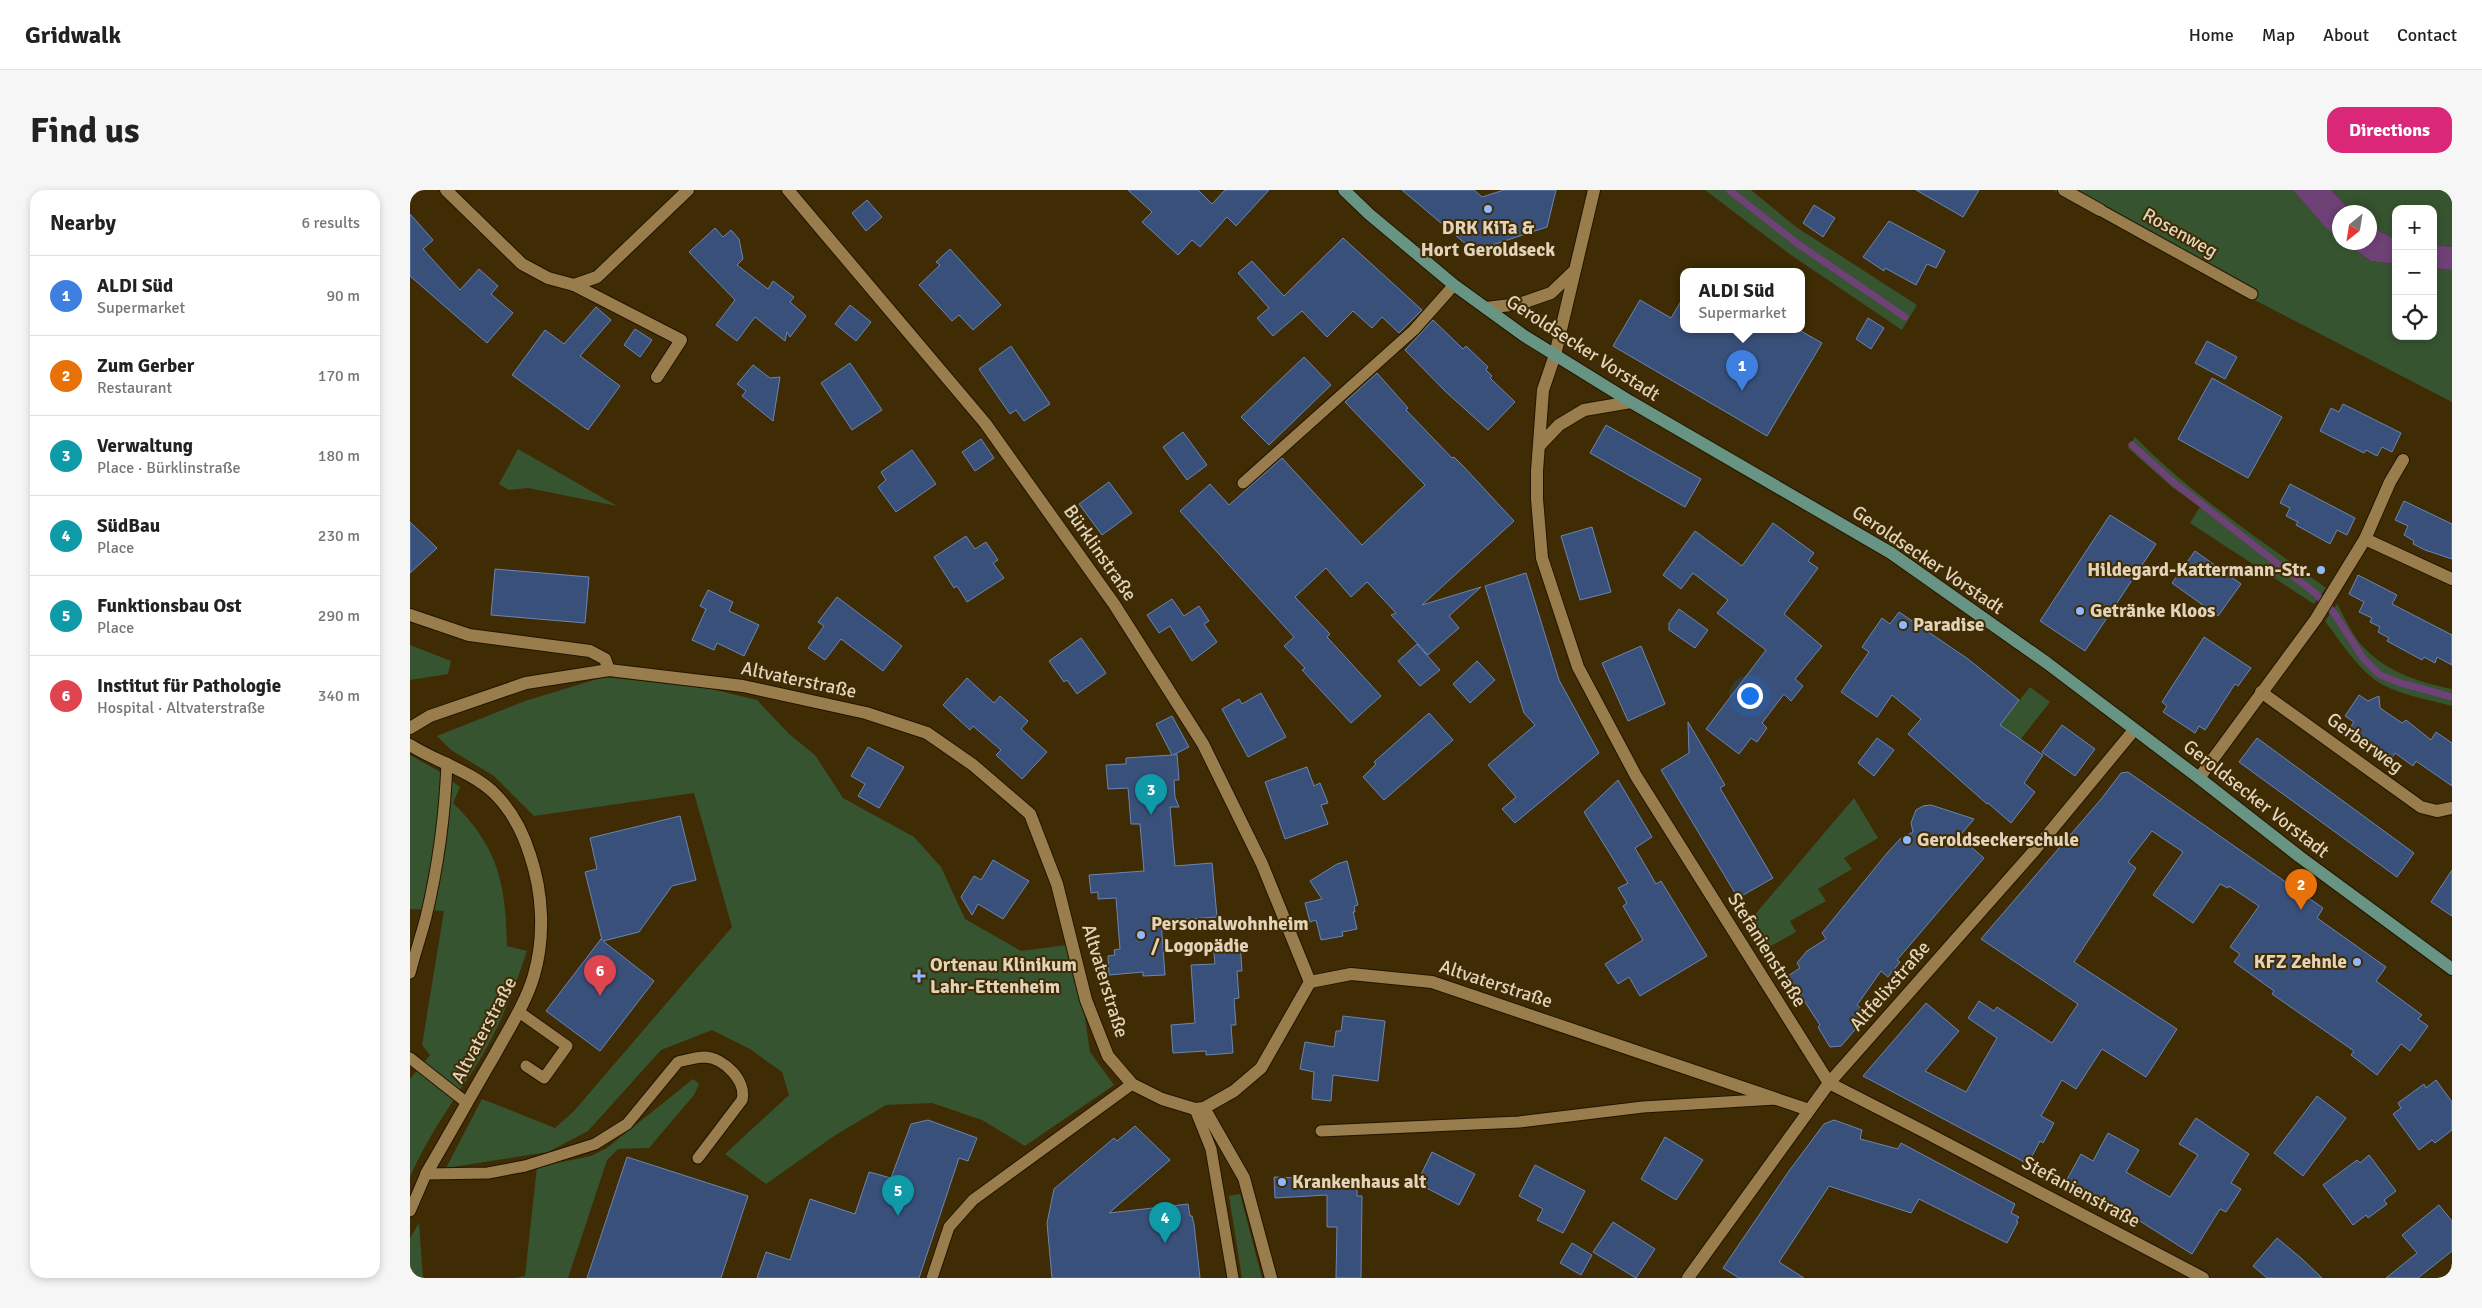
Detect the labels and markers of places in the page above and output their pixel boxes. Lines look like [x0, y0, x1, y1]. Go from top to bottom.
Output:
marker: DRK KiTa & Hort Geroldseck [1482, 203, 1494, 215]
place label: DRK KiTa & Hort Geroldseck [1421, 216, 1555, 262]
pin: 1 [1726, 350, 1758, 391]
place label: Hildegard-Kattermann-Str. [2087, 558, 2311, 582]
marker: Hildegard-Kattermann-Str. [2315, 564, 2327, 576]
place label: Getränke Kloos [2090, 599, 2216, 623]
marker: Getränke Kloos [2074, 605, 2086, 617]
place label: Paradise [1913, 613, 1984, 637]
marker: Paradise [1897, 619, 1909, 631]
pin: 3 [1135, 774, 1167, 815]
place label: Geroldseckerschule [1917, 828, 2079, 852]
marker: Geroldseckerschule [1901, 834, 1913, 846]
pin: 2 [2285, 869, 2317, 910]
place label: Personalwohnheim / Logopädie [1151, 912, 1309, 958]
marker: Personalwohnheim / Logopädie [1135, 929, 1147, 941]
place label: KFZ Zehnle [2254, 950, 2347, 974]
place label: Ortenau Klinikum Lahr-Ettenheim [930, 953, 1077, 999]
pin: 6 [584, 955, 616, 996]
marker: KFZ Zehnle [2351, 956, 2363, 968]
marker: Ortenau Klinikum Lahr-Ettenheim [912, 969, 926, 983]
place label: Krankenhaus alt [1292, 1170, 1426, 1194]
pin: 5 [882, 1175, 914, 1216]
marker: Krankenhaus alt [1276, 1176, 1288, 1188]
pin: 4 [1149, 1202, 1181, 1243]

